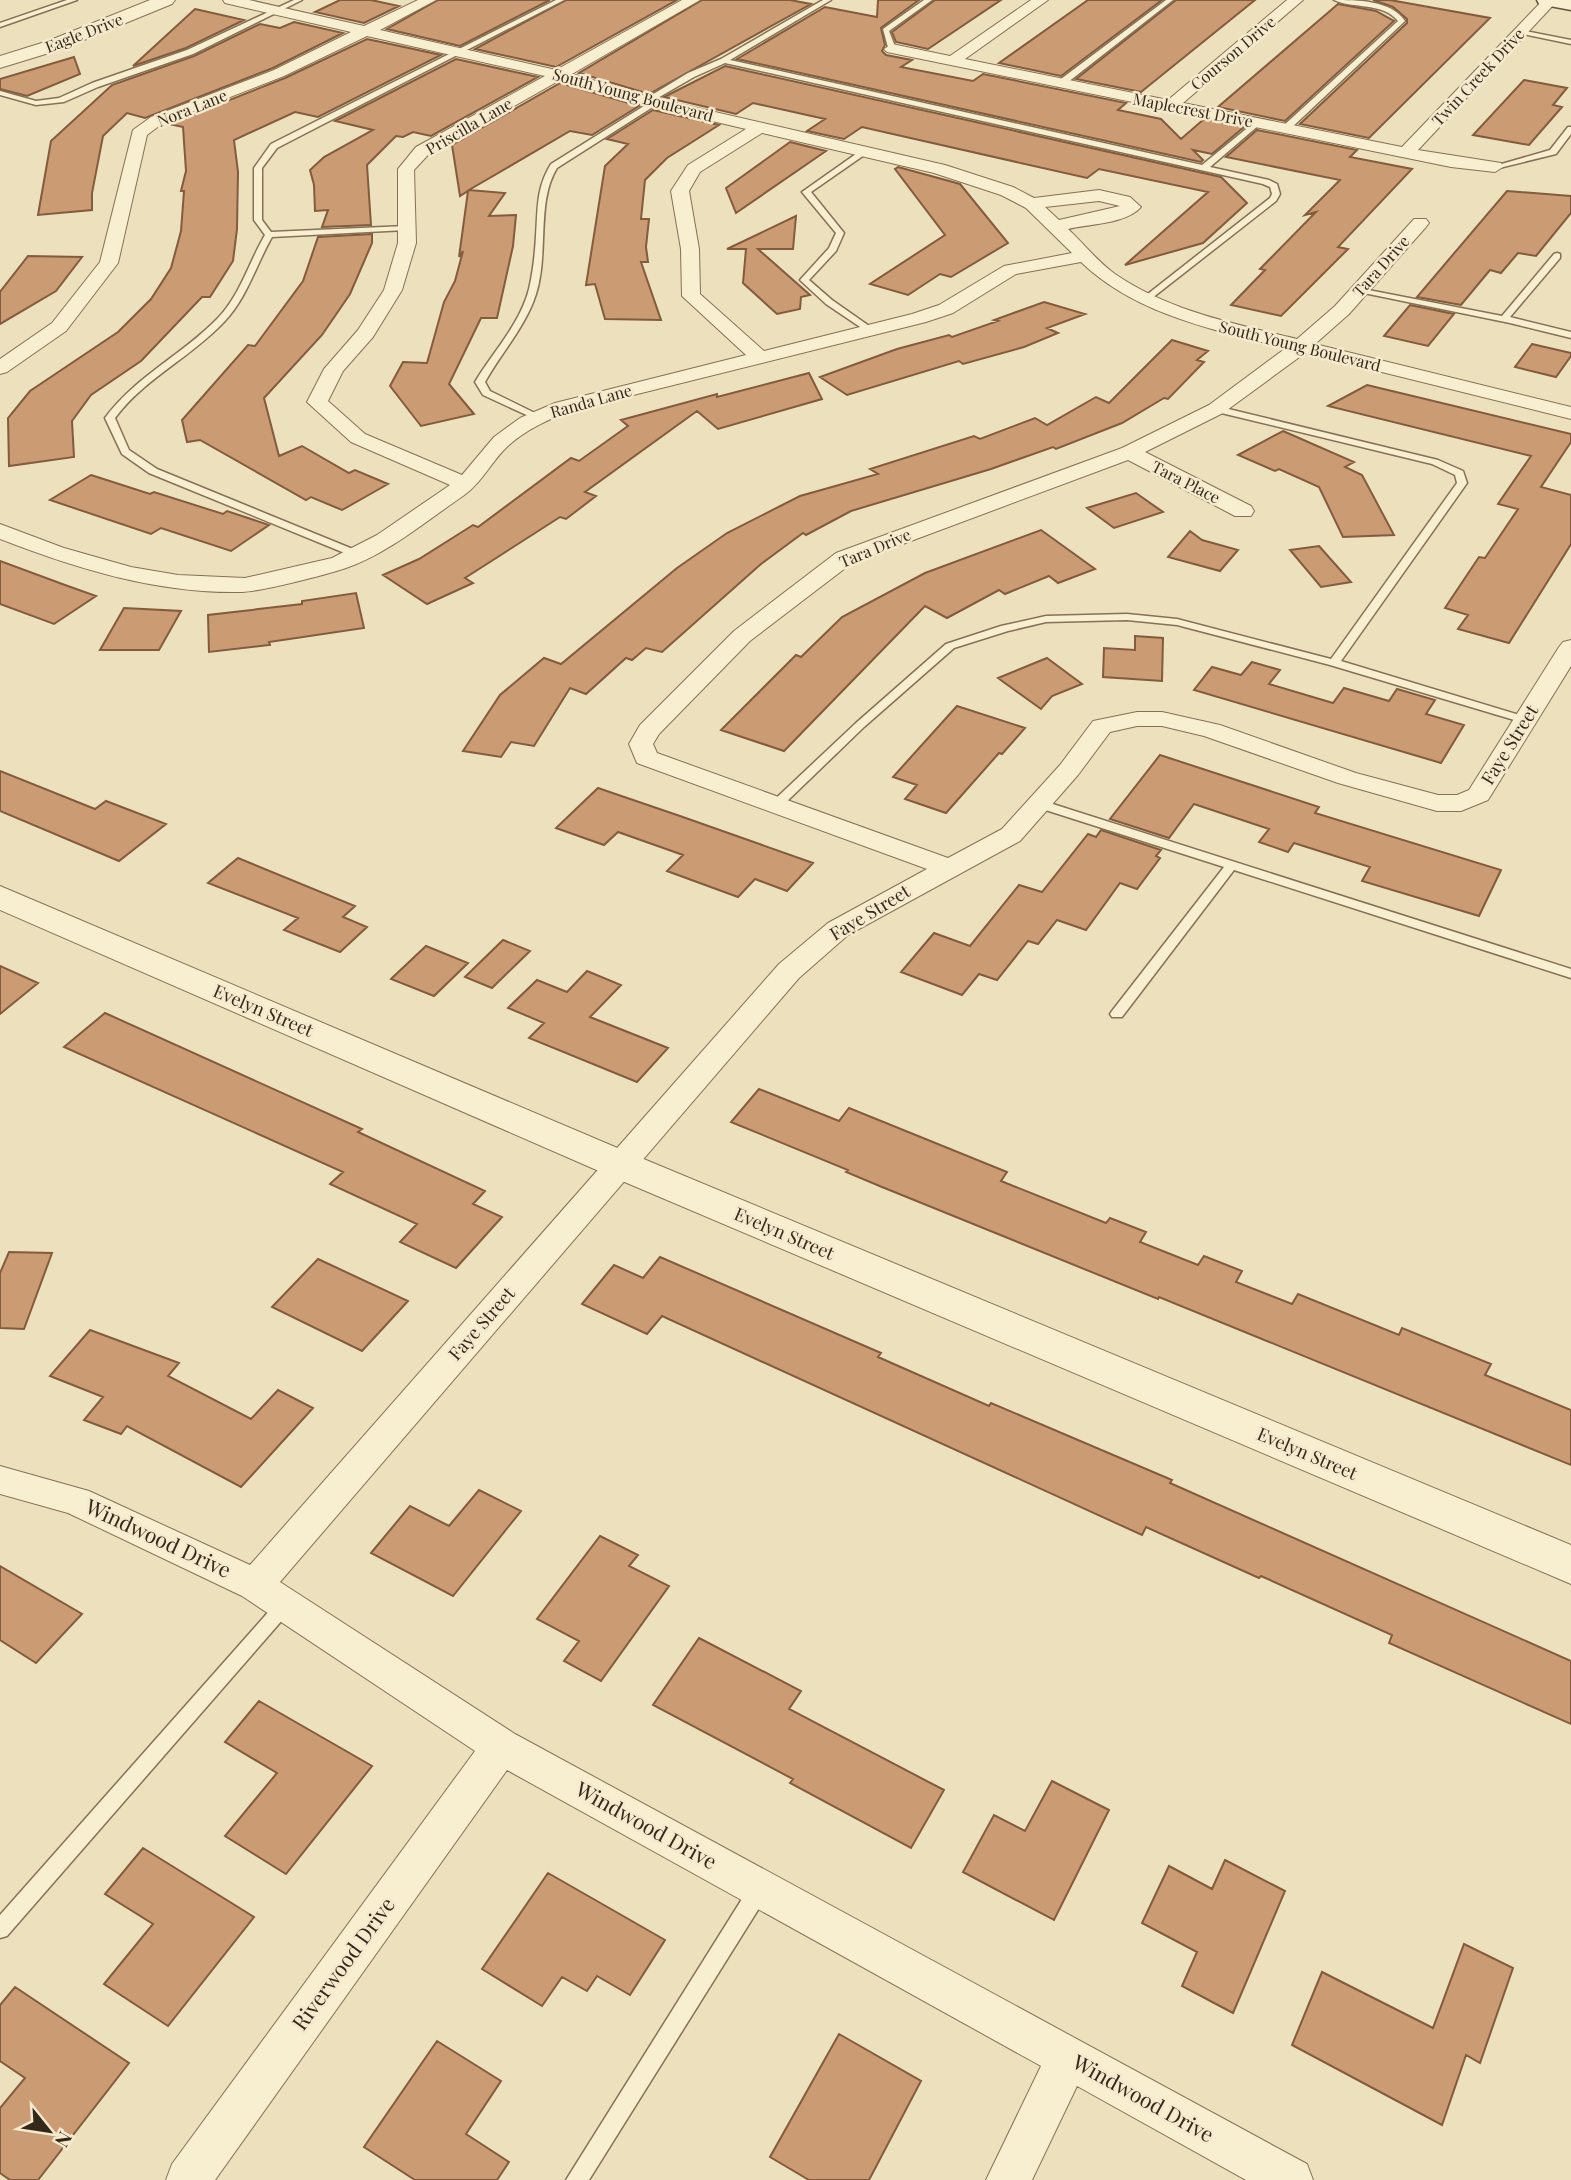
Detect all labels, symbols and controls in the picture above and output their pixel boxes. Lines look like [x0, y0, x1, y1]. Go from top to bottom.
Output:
street label: Eagle Drive [42, 8, 126, 57]
street label: Courson Drive [1186, 11, 1280, 94]
street label: Twin Creek Drive [1427, 23, 1528, 130]
street label: South Young Boulevard [550, 63, 716, 126]
street label: Nora Lane [154, 84, 230, 131]
street label: Maplecrest Drive [1131, 88, 1255, 131]
street label: Priscilla Lane [422, 92, 516, 159]
street label: Tara Drive [1347, 231, 1414, 301]
street label: South Young Boulevard [1217, 315, 1383, 376]
street label: Randa Lane [548, 379, 634, 422]
street label: Tara Place [1148, 455, 1224, 508]
street label: Tara Drive [836, 523, 914, 572]
street label: Faye Street [1475, 700, 1543, 789]
street label: Faye Street [825, 878, 915, 946]
street label: Evelyn Street [210, 978, 318, 1042]
street label: Evelyn Street [731, 1201, 839, 1265]
street label: Faye Street [443, 1281, 520, 1365]
street label: Evelyn Street [1254, 1421, 1362, 1485]
street label: Windwood Drive [81, 1491, 236, 1583]
street label: Windwood Drive [571, 1773, 723, 1875]
street label: Riverwood Drive [285, 1891, 400, 2035]
street label: Windwood Drive [1068, 2046, 1220, 2148]
north arrow [14, 2096, 84, 2166]
text: N [50, 2128, 79, 2153]

